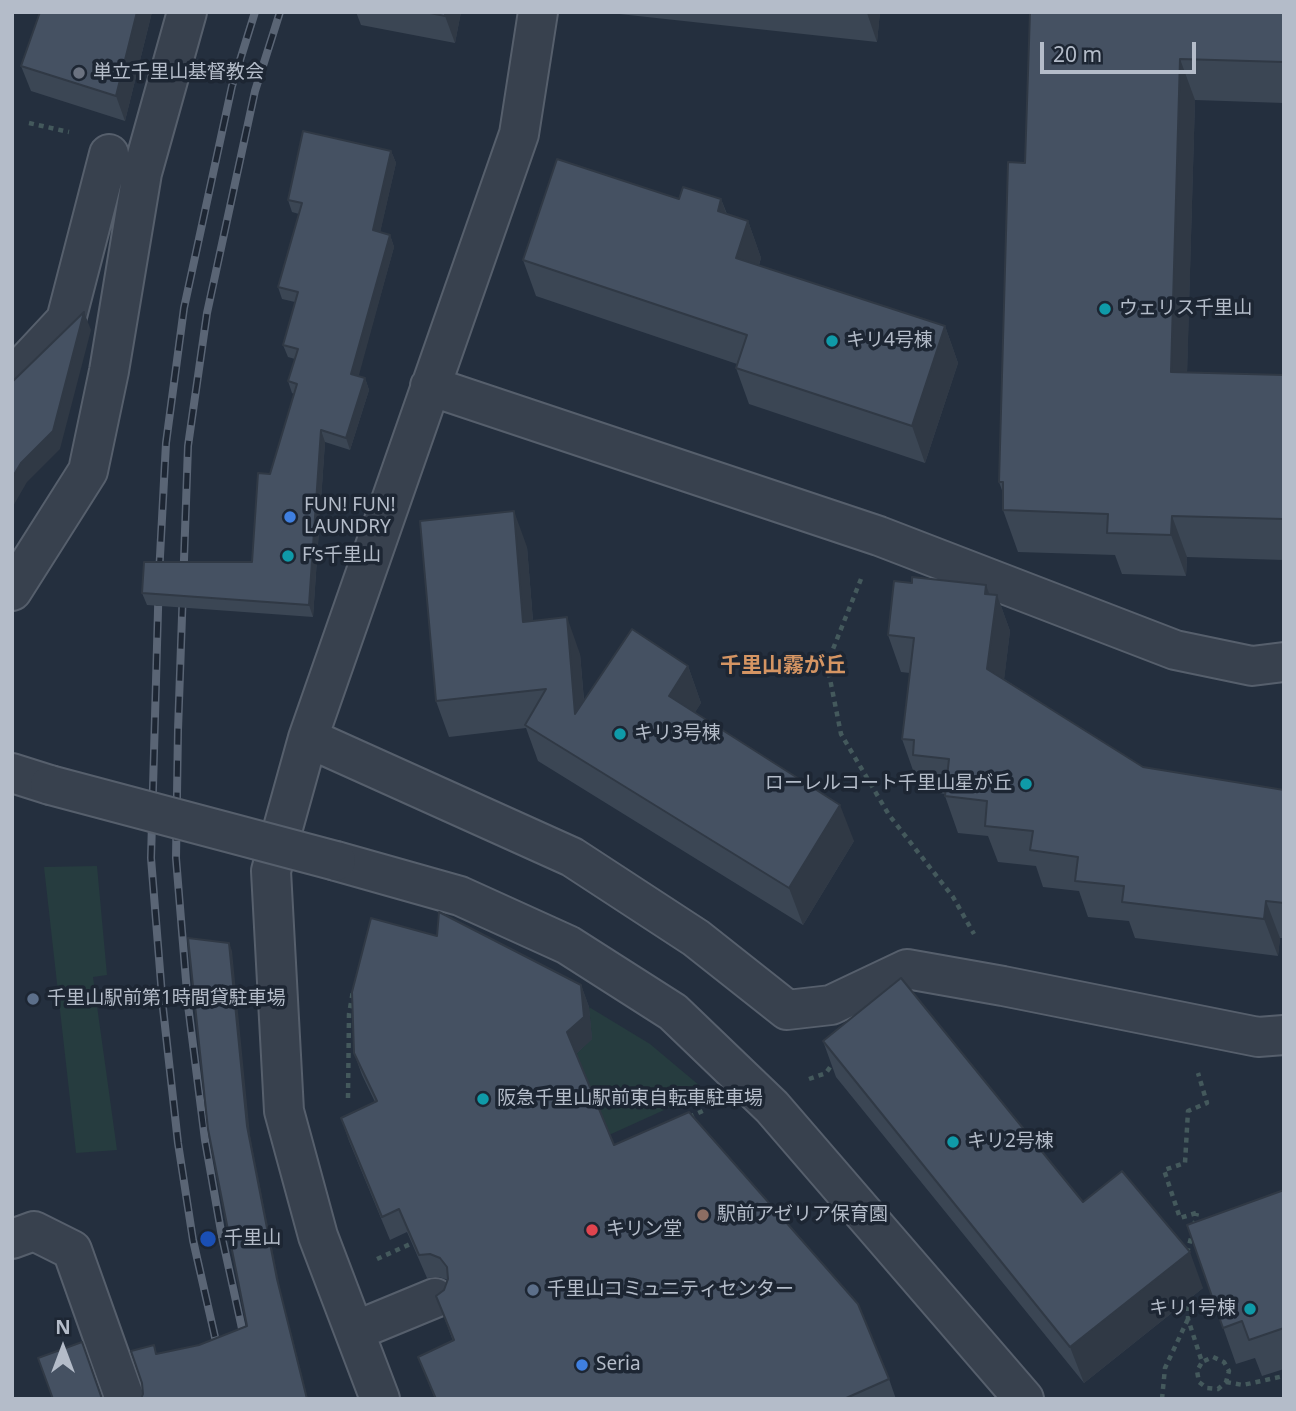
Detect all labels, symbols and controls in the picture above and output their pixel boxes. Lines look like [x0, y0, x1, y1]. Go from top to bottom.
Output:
scale bar [1044, 28, 1200, 72]
text: 20 m [1053, 40, 1102, 68]
place label: 単立千里山基督教会 [93, 62, 264, 84]
marker: 単立千里山基督教会 [71, 65, 87, 81]
place label: ウェリス千里山 [1119, 298, 1252, 320]
marker: ウェリス千里山 [1097, 301, 1113, 317]
place label: キリ4号棟 [846, 330, 933, 352]
marker: キリ4号棟 [824, 333, 840, 349]
place label: FUN! FUN! LAUNDRY [304, 495, 396, 539]
marker: FUN! FUN! LAUNDRY [282, 509, 298, 525]
place label: F’s千里山 [302, 545, 381, 567]
marker: F’s千里山 [280, 548, 296, 564]
district label: 千里山霧が丘 [720, 653, 846, 679]
place label: キリ3号棟 [634, 723, 721, 745]
marker: キリ3号棟 [612, 726, 628, 742]
place label: ローレルコート千里山星が丘 [765, 773, 1012, 795]
marker: ローレルコート千里山星が丘 [1018, 776, 1034, 792]
place label: 千里山駅前第1時間貸駐車場 [47, 988, 286, 1010]
marker: 千里山駅前第1時間貸駐車場 [25, 991, 41, 1007]
place label: 阪急千里山駅前東自転車駐車場 [497, 1088, 763, 1110]
marker: 阪急千里山駅前東自転車駐車場 [475, 1091, 491, 1107]
place label: キリ2号棟 [967, 1131, 1054, 1153]
marker: キリ2号棟 [945, 1134, 961, 1150]
place label: 駅前アゼリア保育園 [717, 1204, 888, 1226]
marker: 駅前アゼリア保育園 [695, 1207, 711, 1223]
place label: キリン堂 [606, 1219, 682, 1241]
marker: キリン堂 [584, 1222, 600, 1238]
place label: 千里山 [224, 1228, 281, 1250]
marker: 千里山 [198, 1229, 218, 1249]
place label: 千里山コミュニティセンター [547, 1279, 794, 1301]
marker: 千里山コミュニティセンター [525, 1282, 541, 1298]
place label: キリ1号棟 [1149, 1298, 1236, 1320]
marker: キリ1号棟 [1242, 1301, 1258, 1317]
north arrow [28, 1313, 98, 1383]
text: N [55, 1314, 71, 1340]
place label: Seria [596, 1354, 641, 1376]
marker: Seria [574, 1357, 590, 1373]

